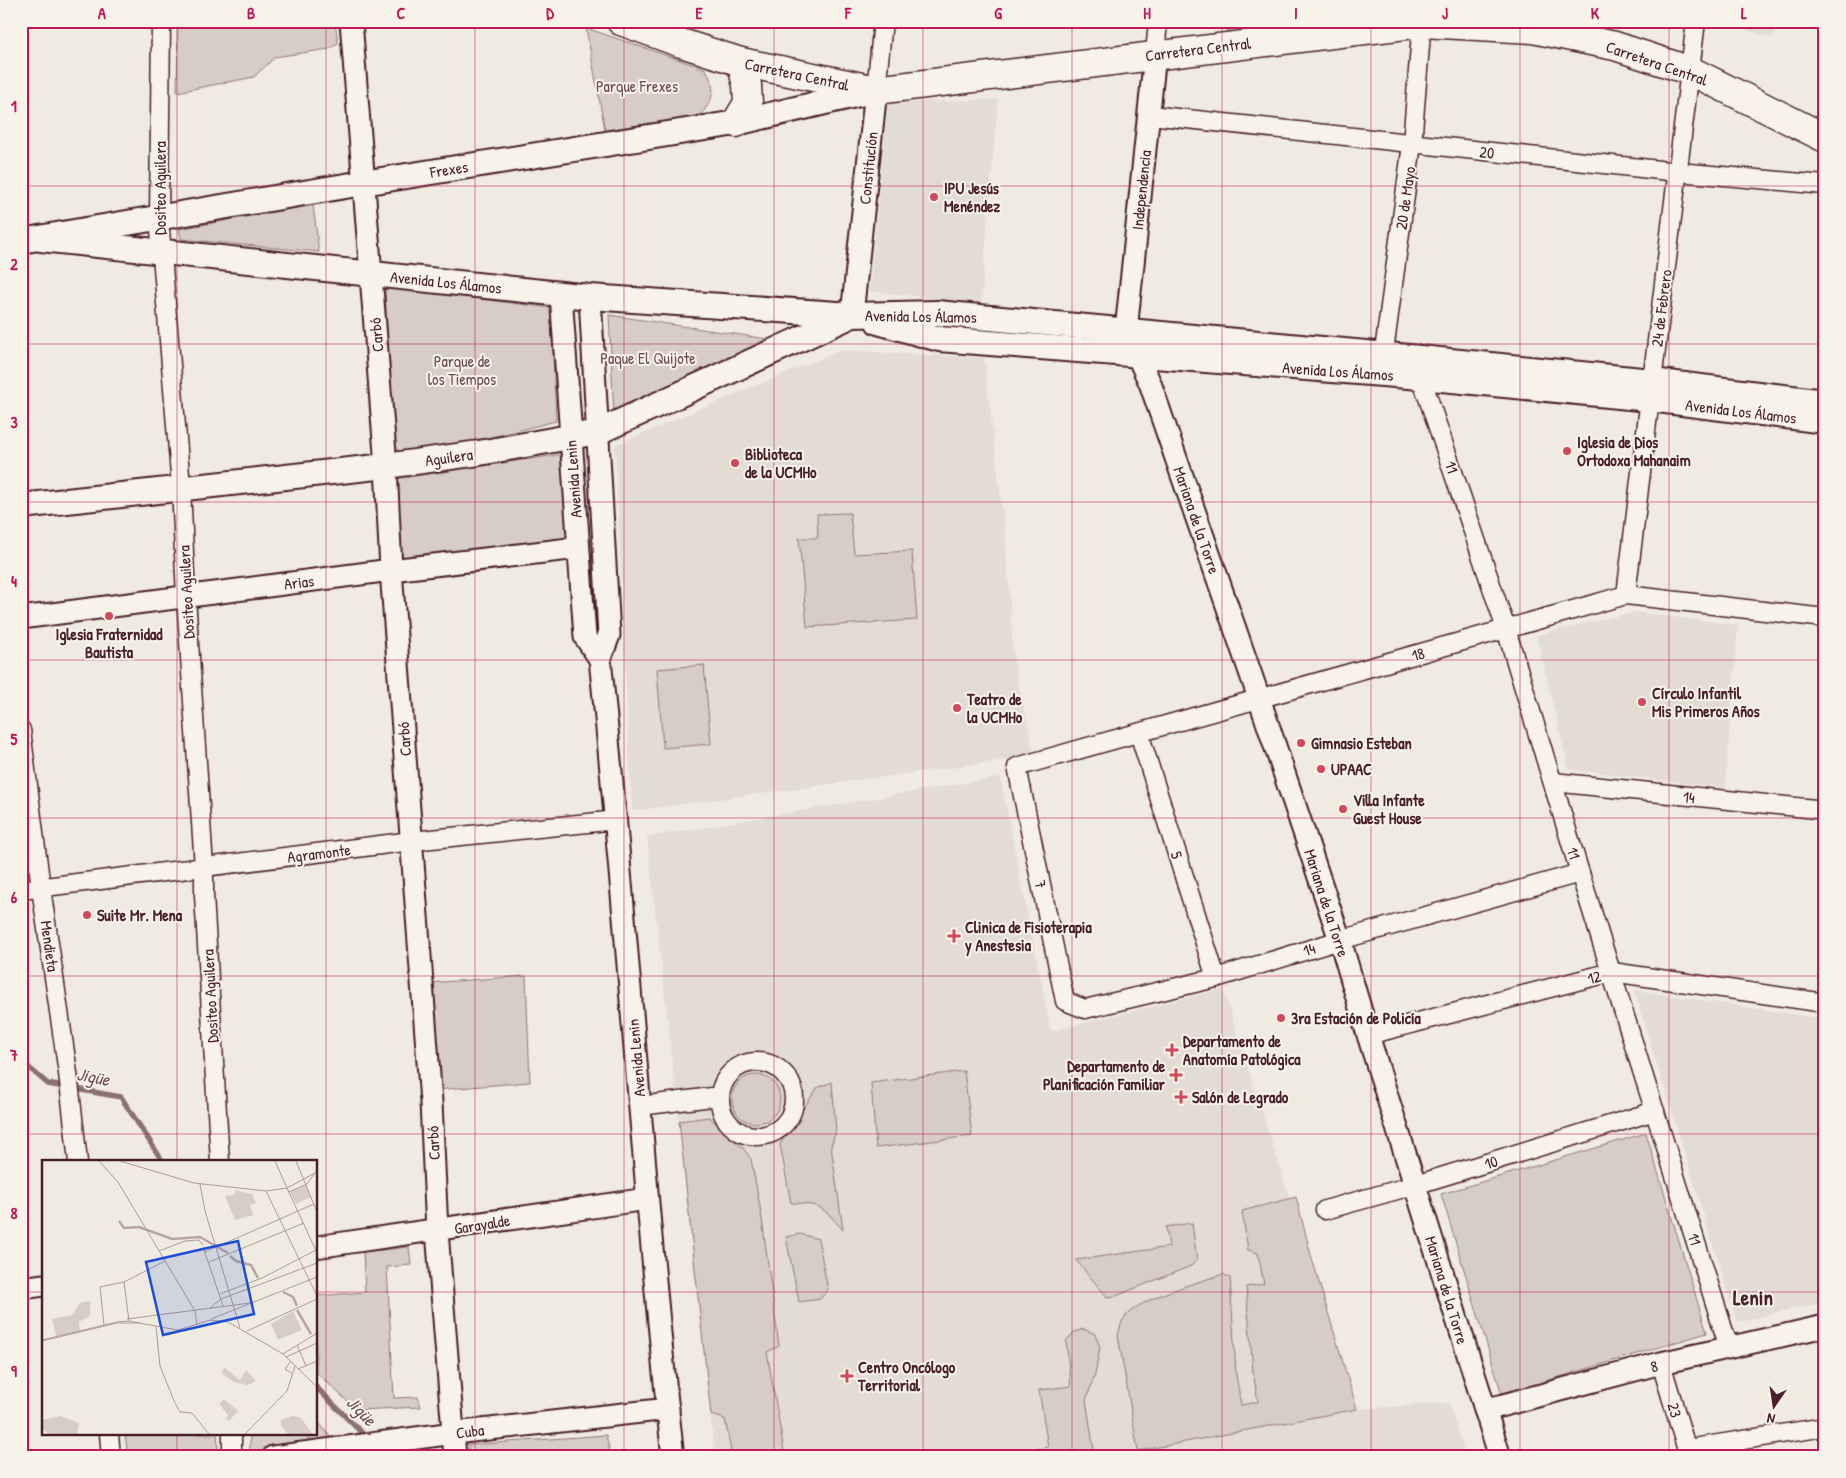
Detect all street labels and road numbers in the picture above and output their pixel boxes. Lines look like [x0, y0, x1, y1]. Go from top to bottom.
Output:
street label: Carretera Central [1144, 32, 1253, 66]
street label: Carretera Central [1603, 35, 1712, 91]
street label: Carretera Central [743, 52, 852, 96]
street label: Constitución [853, 131, 883, 205]
street label: 20 [1479, 140, 1495, 164]
street label: Dositeo Aguilera [149, 141, 171, 235]
street label: Independencia [1126, 149, 1156, 231]
street label: Frexes [427, 155, 470, 183]
street label: 20 de Mayo [1390, 164, 1420, 231]
street label: Avenida Los Álamos [389, 265, 503, 299]
street label: 24 de Febrero [1645, 268, 1677, 348]
street label: Avenida Los Álamos [865, 304, 977, 328]
street label: Carbó [364, 316, 388, 353]
street label: Avenida Los Álamos [1282, 356, 1394, 386]
street label: Avenida Los Álamos [1684, 393, 1798, 429]
street label: Avenida Lenin [559, 439, 587, 519]
street label: Aguilera [424, 443, 474, 471]
street label: 11 [1440, 458, 1464, 476]
street label: Mariana de la Torre [1168, 463, 1226, 577]
street label: Dositeo Aguilera [173, 545, 199, 639]
street label: Arias [283, 569, 315, 595]
street label: 18 [1409, 642, 1427, 666]
street label: Carbó [392, 721, 416, 757]
street label: 14 [1682, 785, 1696, 809]
street label: Agramonte [286, 838, 353, 868]
street label: 11 [1562, 844, 1586, 862]
street label: Mariana de la Torre [1299, 846, 1355, 960]
street label: 5 [1165, 849, 1189, 862]
street label: 7 [1029, 878, 1053, 890]
street label: Mendieta [36, 919, 64, 973]
street label: 14 [1300, 937, 1318, 961]
street label: Dositeo Aguilera [197, 949, 223, 1043]
street label: 12 [1585, 965, 1604, 989]
street label: Avenida Lenin [622, 1018, 650, 1098]
street label: Carbó [421, 1125, 445, 1161]
street label: 10 [1482, 1150, 1500, 1174]
street label: Garayalde [452, 1209, 512, 1239]
street label: 11 [1683, 1230, 1707, 1248]
street label: Mariana de la Torre [1420, 1233, 1474, 1347]
street label: 8 [1648, 1354, 1660, 1378]
street label: 23 [1662, 1400, 1688, 1420]
street label: Cuba [455, 1418, 485, 1444]

